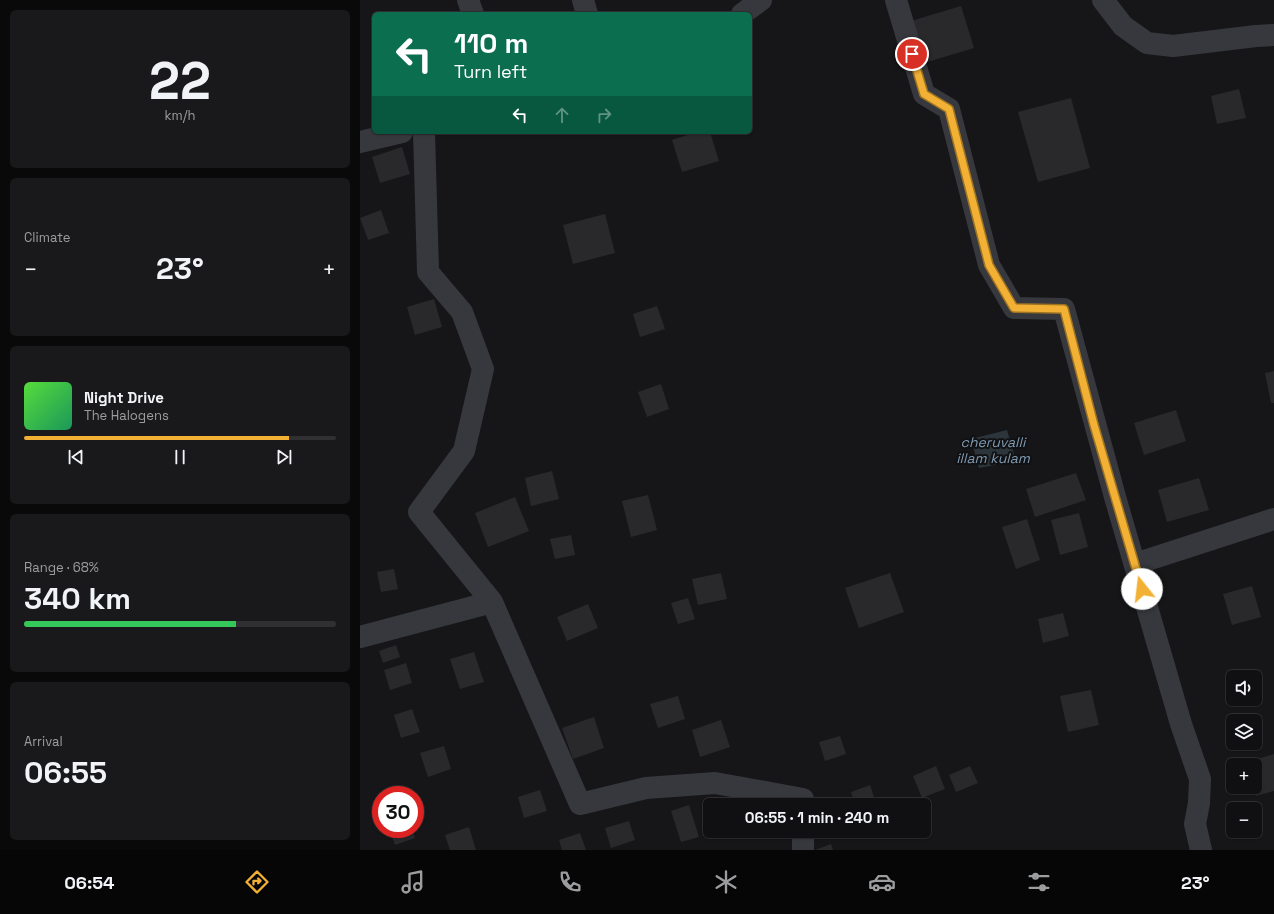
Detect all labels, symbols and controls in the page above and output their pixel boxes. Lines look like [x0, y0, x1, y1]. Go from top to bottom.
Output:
text: 110 m [454, 25, 528, 61]
icon: left [388, 28, 440, 80]
pin [895, 37, 929, 71]
icon: arrive [901, 43, 923, 65]
text: 22 [149, 48, 211, 114]
text: Turn left [454, 60, 527, 83]
icon: left [509, 104, 531, 126]
icon: ahead [551, 104, 573, 126]
icon: right [593, 104, 615, 126]
text: km/h [165, 107, 195, 124]
text: Climate [24, 229, 70, 246]
text: 23° [156, 249, 204, 288]
text: − [24, 255, 38, 283]
text: + [322, 255, 336, 283]
text: Night Drive [84, 388, 164, 407]
text: The Halogens [84, 407, 169, 424]
water label: cheruvalli illam kulam [956, 433, 1031, 467]
icon: previous [65, 446, 87, 468]
icon: pause [169, 446, 191, 468]
icon: next [273, 446, 295, 468]
text: Range · 68% [24, 559, 99, 576]
position arrow [1121, 568, 1163, 610]
text: 340 km [24, 579, 131, 618]
map controls [1226, 670, 1262, 838]
button: sound [1226, 670, 1262, 706]
button: layers [1226, 714, 1262, 750]
text: Arrival [24, 733, 63, 750]
text: 06:55 [24, 753, 107, 792]
button: + [1226, 758, 1262, 794]
speed limit sign: 30 [372, 786, 424, 838]
button: − [1226, 802, 1262, 838]
text: 06:55 · 1 min · 240 m [745, 808, 889, 827]
icon: directions [243, 868, 271, 896]
icon: music [399, 868, 427, 896]
icon: phone [556, 868, 584, 896]
icon: climate [712, 868, 740, 896]
icon: car [868, 868, 896, 896]
icon: filters [1025, 868, 1053, 896]
text: 06:54 [64, 871, 115, 894]
text: 23° [1181, 871, 1210, 894]

